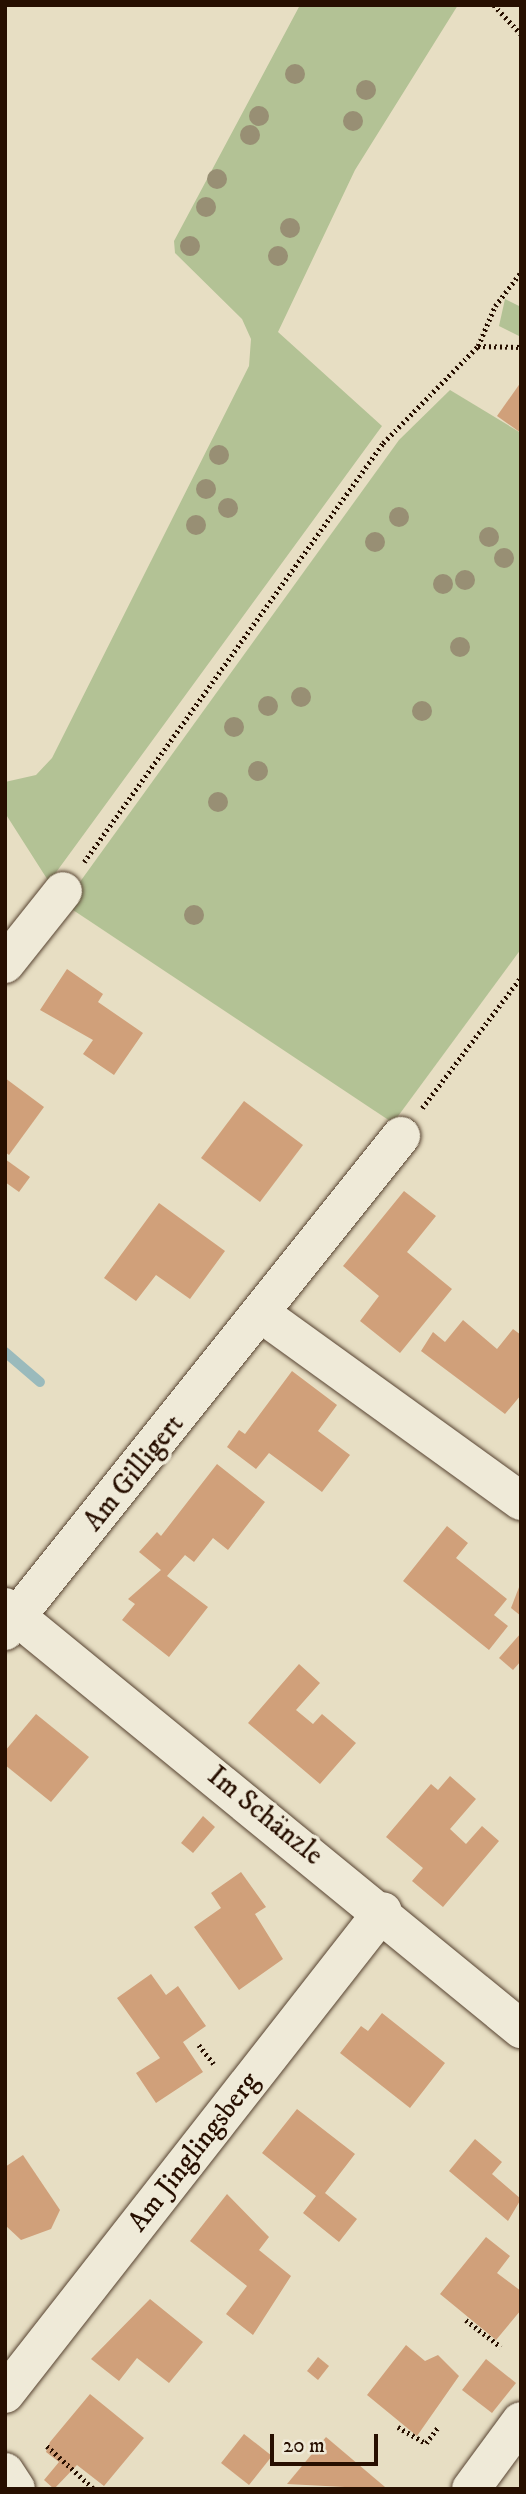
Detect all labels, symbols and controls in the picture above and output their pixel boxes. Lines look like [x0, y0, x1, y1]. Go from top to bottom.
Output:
street label: Am Gilligert [77, 1408, 191, 1538]
street label: Im Schänzle [201, 1759, 329, 1873]
street label: Am Jinglingsberg [121, 2066, 267, 2238]
scale bar [274, 2420, 382, 2464]
text: 20 m [283, 2433, 325, 2459]

